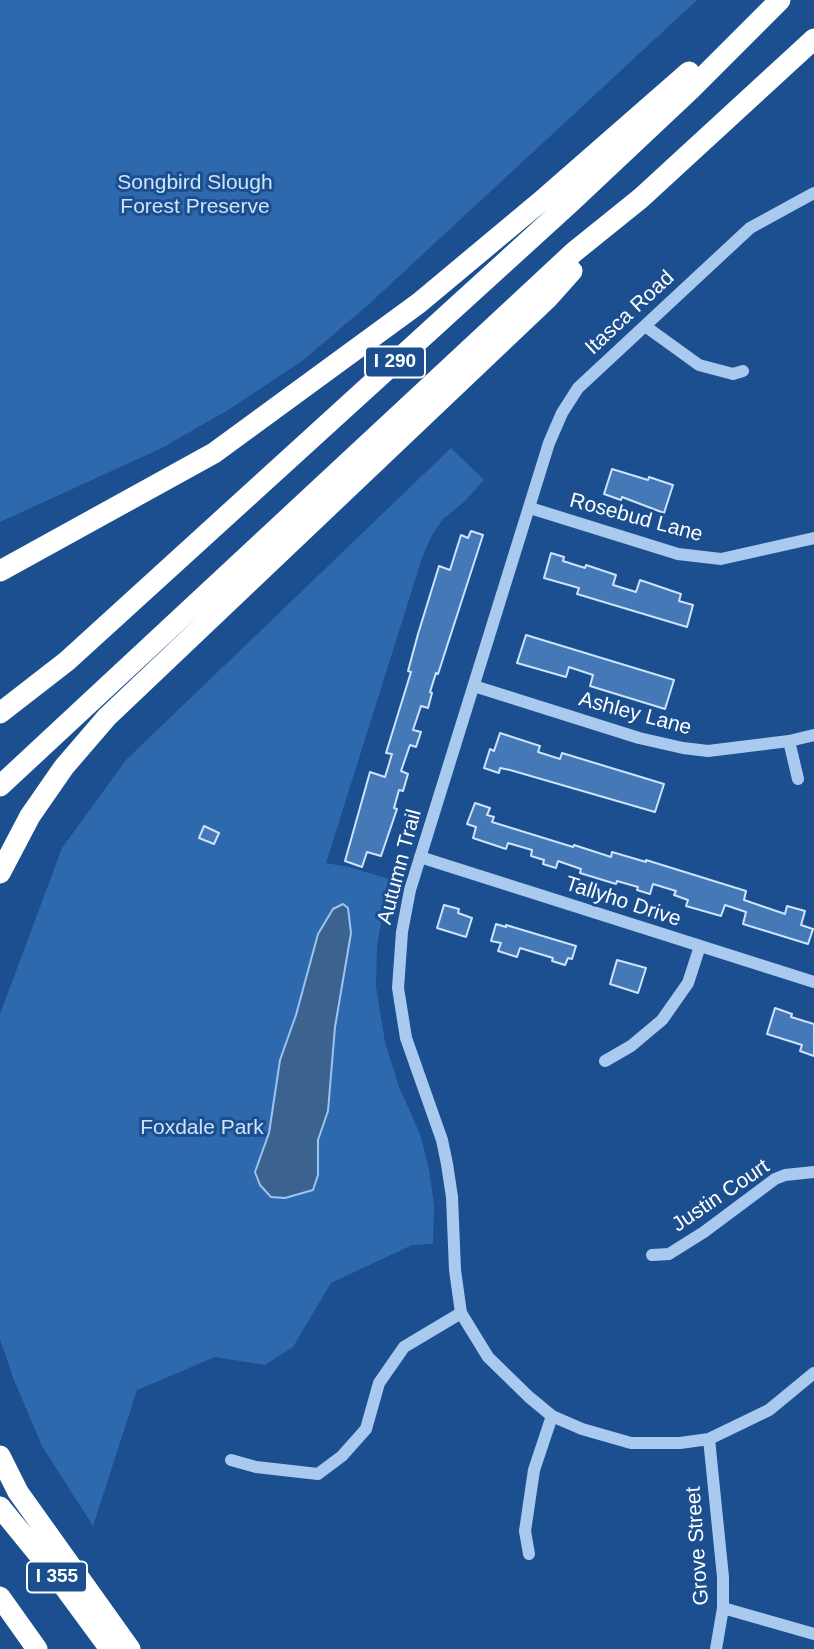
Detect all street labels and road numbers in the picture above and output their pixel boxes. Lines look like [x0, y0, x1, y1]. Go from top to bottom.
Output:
street label: Itasca Road [580, 266, 680, 360]
road number: I 290 [365, 346, 425, 378]
street label: Rosebud Lane [567, 488, 705, 548]
street label: Ashley Lane [576, 687, 694, 741]
street label: Autumn Trail [373, 807, 427, 927]
street label: Tallyho Drive [562, 871, 684, 933]
street label: Justin Court [668, 1154, 774, 1238]
street label: Grove Street [681, 1486, 715, 1606]
road number: I 355 [27, 1562, 87, 1592]

